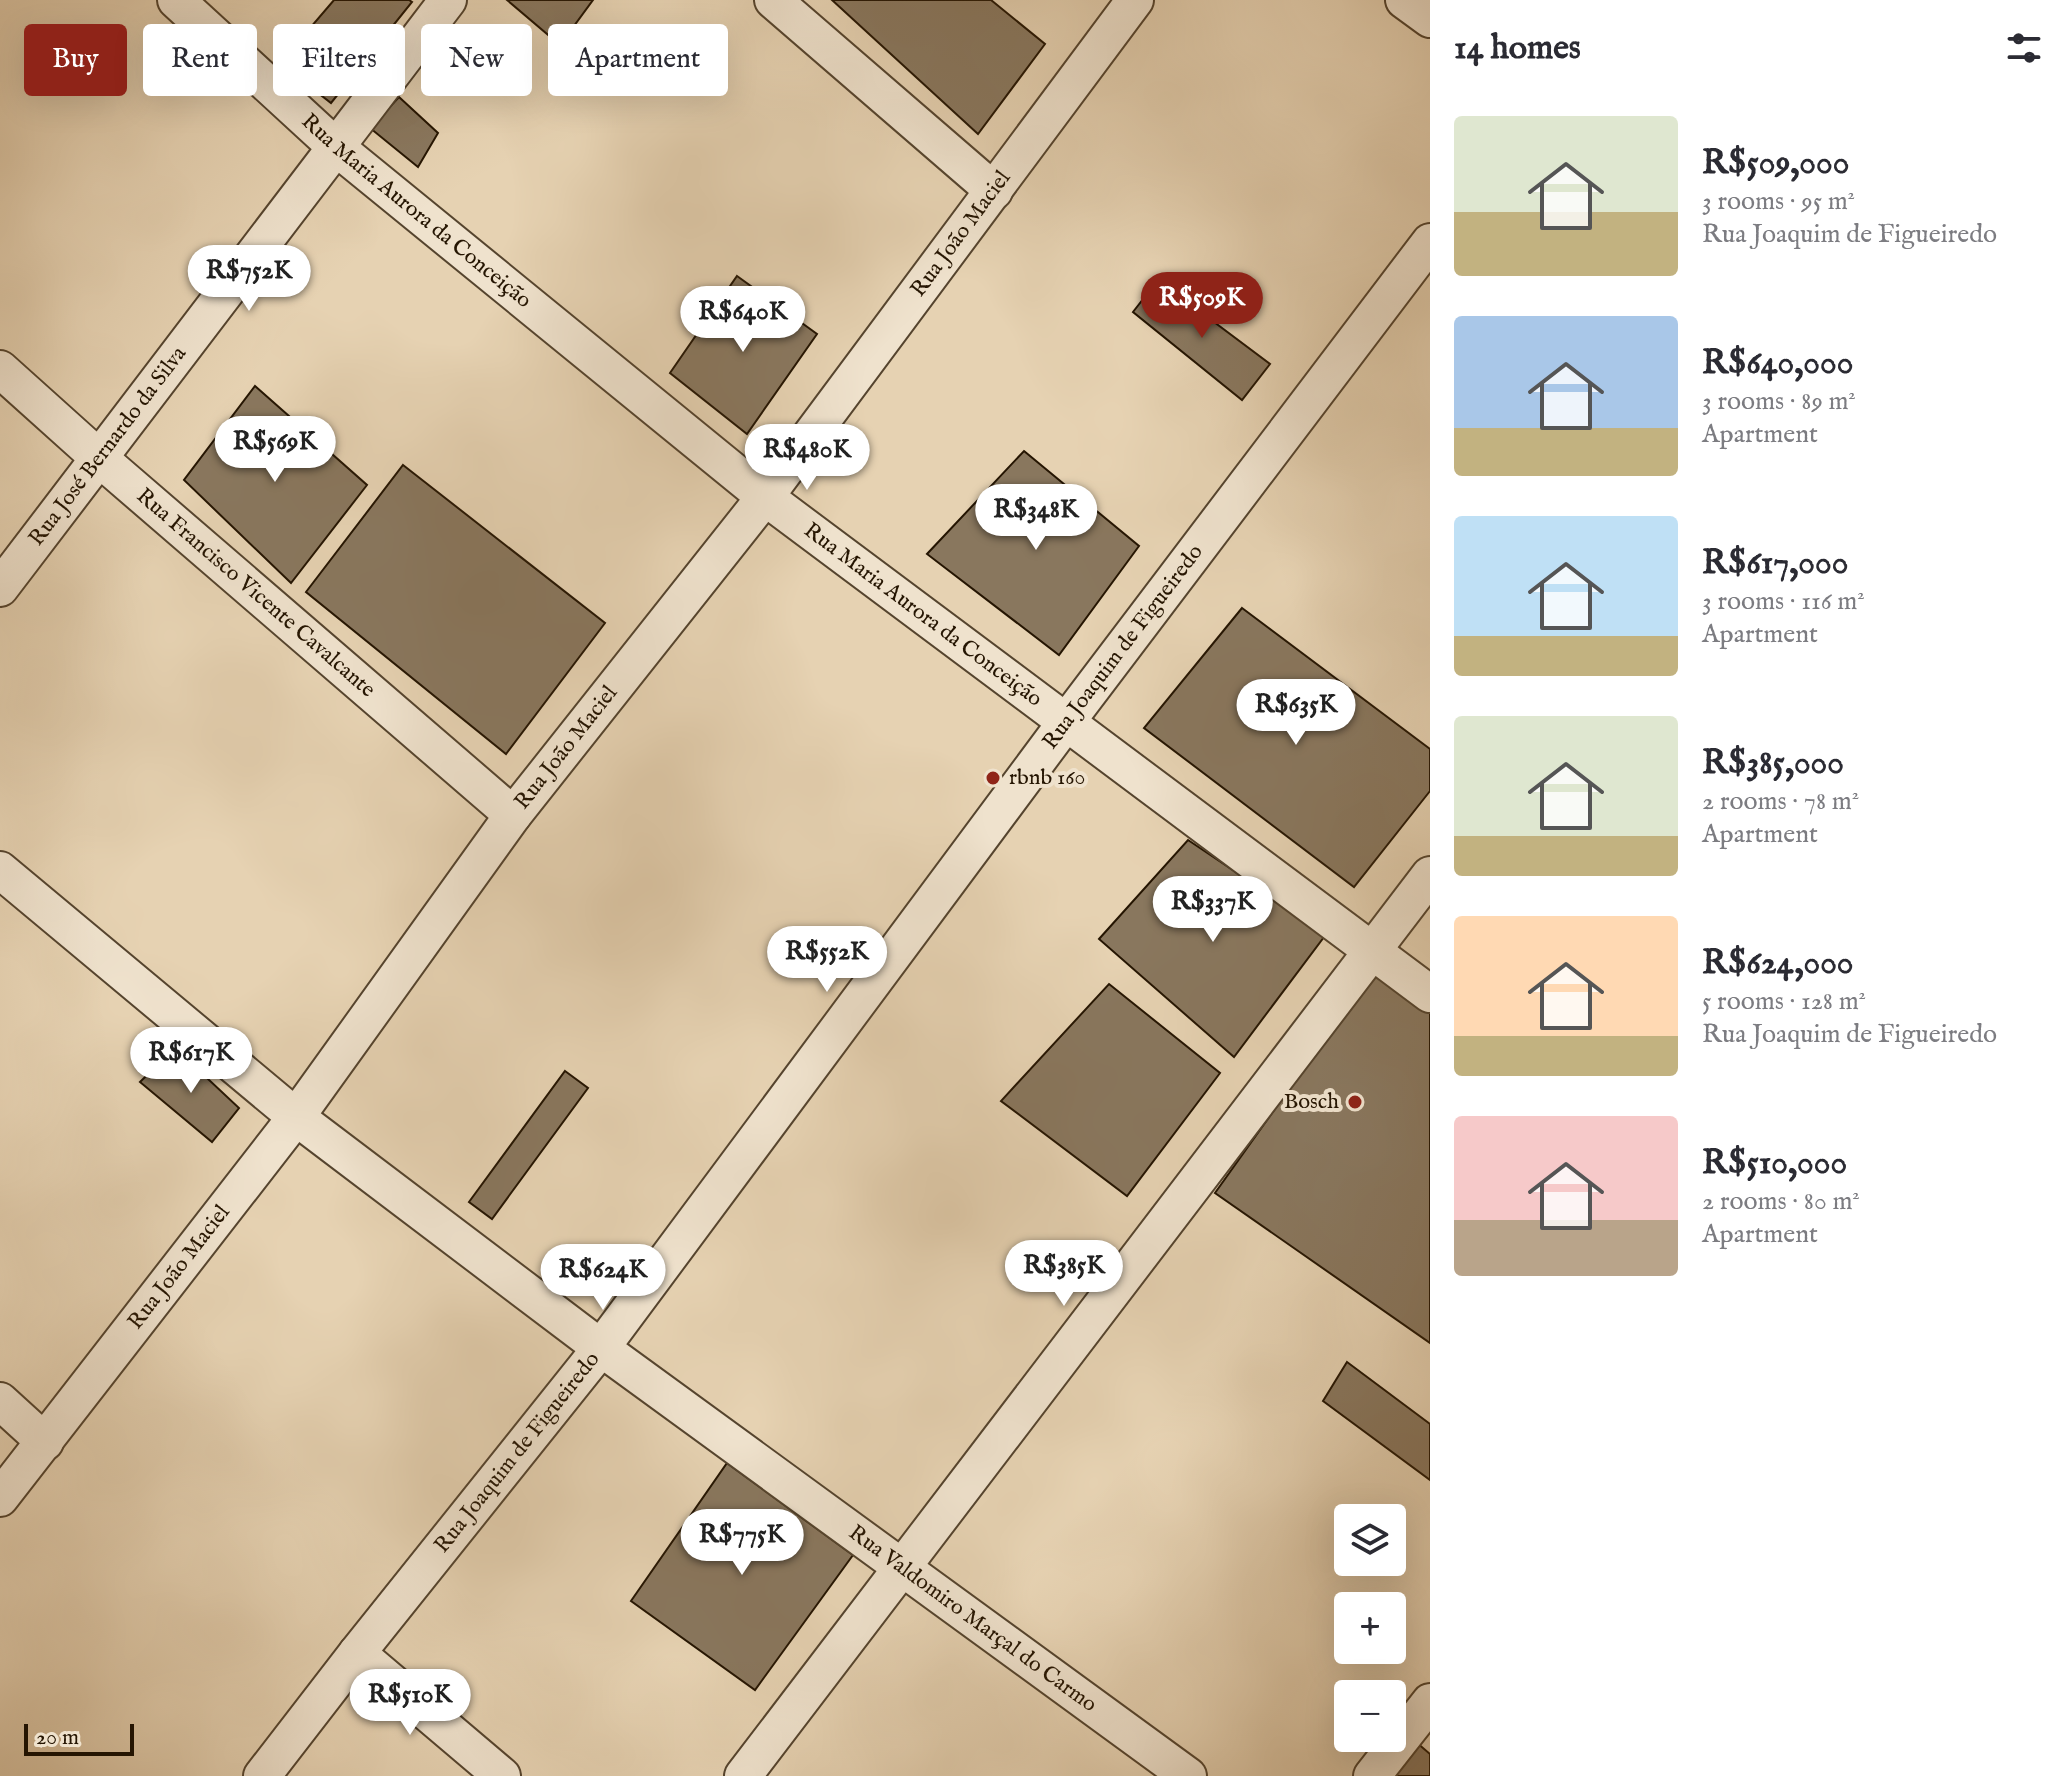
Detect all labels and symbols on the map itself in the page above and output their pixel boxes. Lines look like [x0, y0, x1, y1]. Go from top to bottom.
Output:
street label: Rua Maria Aurora da Conceição [295, 108, 537, 315]
street label: Rua João Maciel [905, 165, 1017, 303]
pin: R$752K [184, 245, 314, 313]
pin: R$509K [1137, 272, 1267, 340]
pin: R$640K [678, 286, 808, 354]
street label: Rua José Bernardo da Silva [23, 341, 193, 552]
pin: R$569K [210, 416, 340, 484]
pin: R$480K [742, 424, 872, 492]
street label: Rua Francisco Vicente Cavalcante [130, 482, 381, 704]
pin: R$348K [971, 484, 1101, 552]
street label: Rua Maria Aurora da Conceição [798, 517, 1048, 713]
street label: Rua Joaquim de Figueiredo [1037, 539, 1210, 755]
pin: R$635K [1231, 679, 1361, 747]
street label: Rua João Maciel [509, 680, 624, 816]
place label: rbnb 160 [1009, 764, 1085, 792]
marker: rbnb 160 [984, 769, 1002, 787]
pin: R$337K [1148, 876, 1278, 944]
pin: R$552K [762, 926, 892, 994]
pin: R$617K [126, 1027, 256, 1095]
place label: Bosch [1284, 1088, 1339, 1116]
marker: Bosch [1346, 1093, 1364, 1111]
street label: Rua João Maciel [122, 1199, 236, 1335]
pin: R$385K [999, 1240, 1129, 1308]
pin: R$624K [538, 1244, 668, 1312]
street label: Rua Joaquim de Figueiredo [428, 1346, 606, 1559]
pin: R$775K [677, 1509, 807, 1577]
street label: Rua Valdomiro Marçal do Carmo [843, 1519, 1102, 1719]
pin: R$510K [345, 1669, 475, 1737]
scale bar [24, 1720, 134, 1756]

